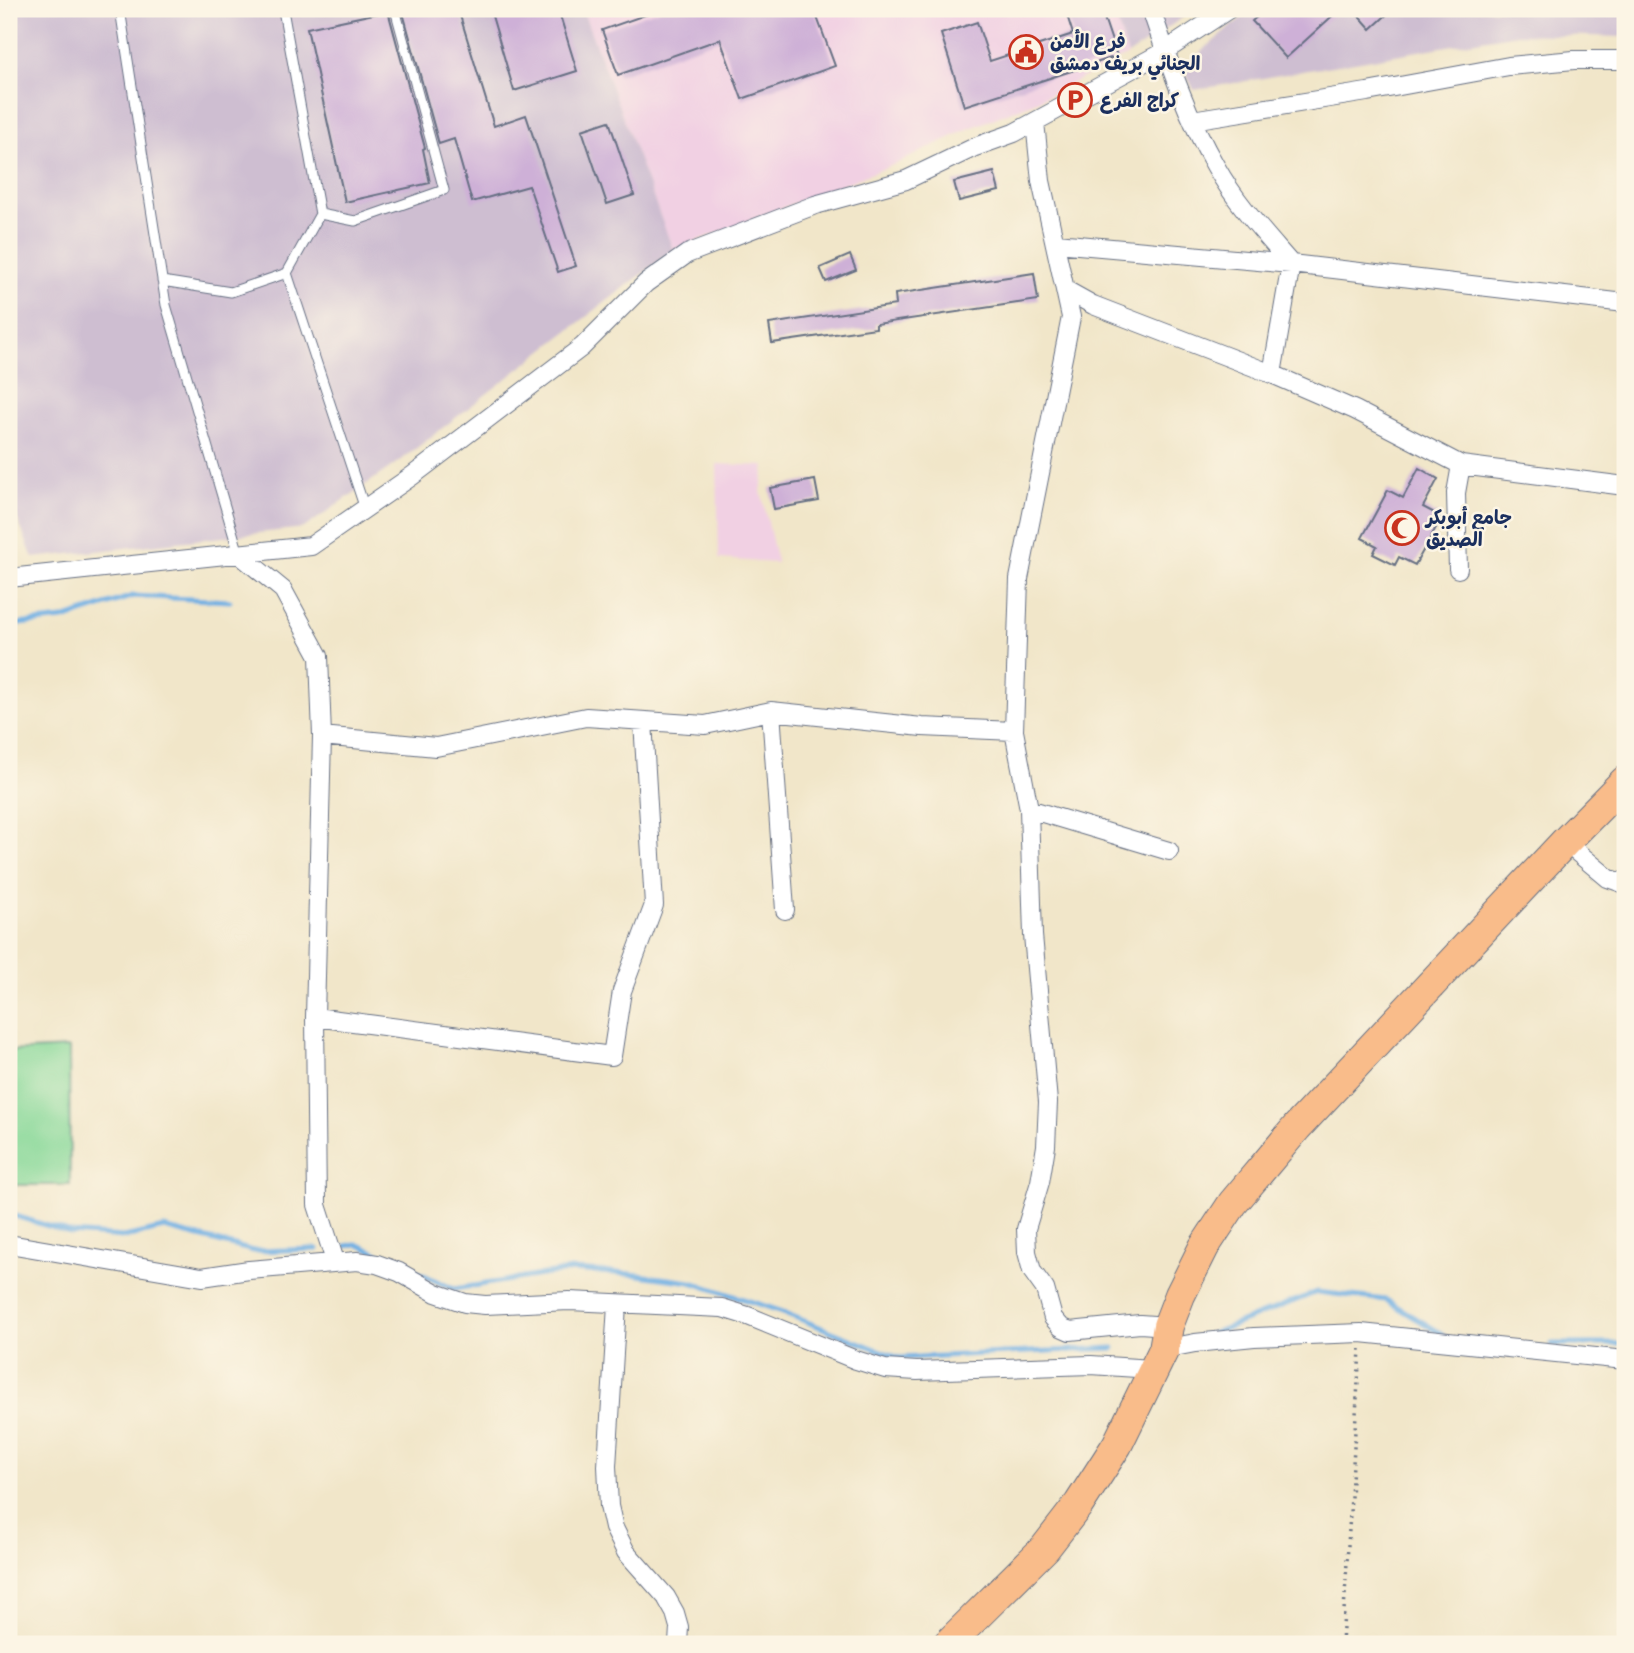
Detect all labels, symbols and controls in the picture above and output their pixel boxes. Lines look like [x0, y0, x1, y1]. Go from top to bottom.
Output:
place label: فرع الأمن الجنائي بريف دمشق [1050, 29, 1200, 80]
public building icon: فرع الأمن الجنائي بريف دمشق [1007, 33, 1045, 71]
parking icon: كراج الفرع [1056, 81, 1094, 119]
place label: كراج الفرع [1100, 92, 1180, 115]
place label: جامع أبوبكر الصديق [1424, 506, 1512, 554]
mosque icon: جامع أبوبكر الصديق [1383, 509, 1421, 547]

